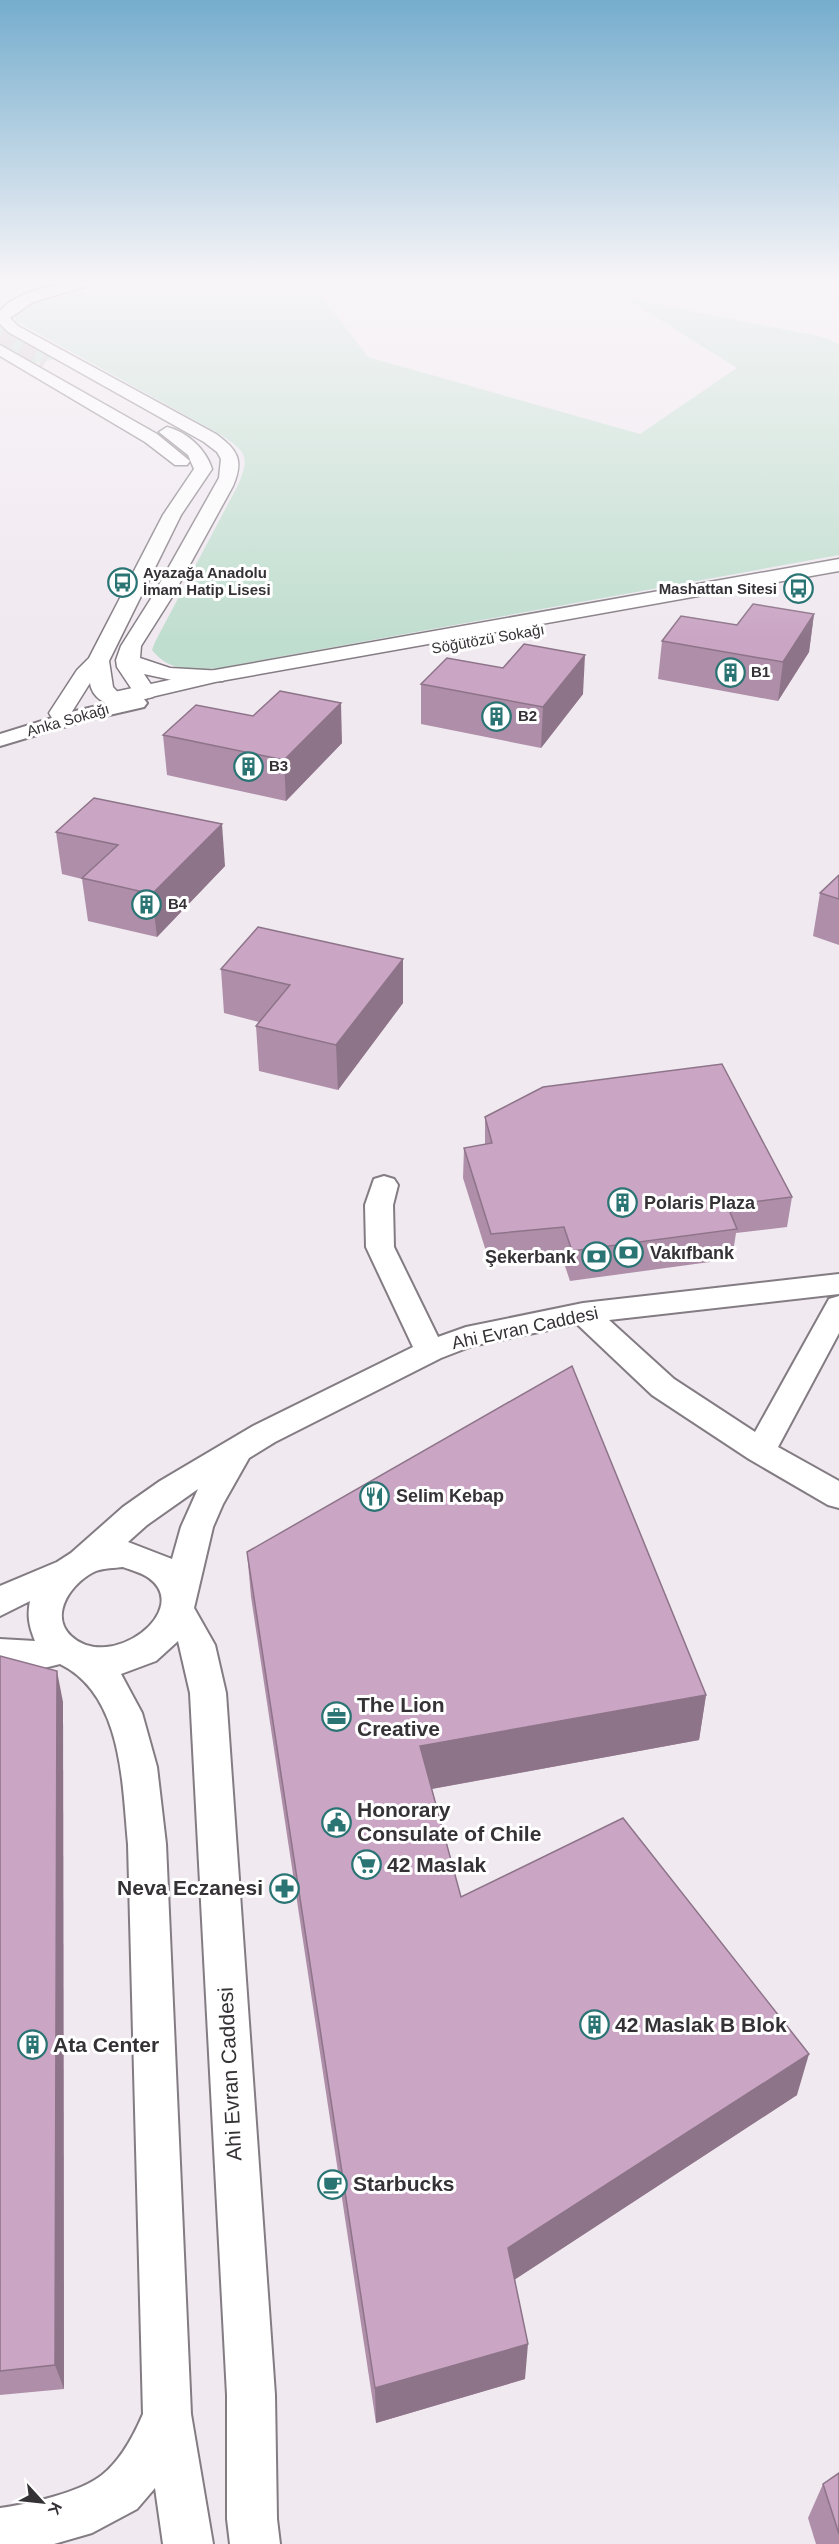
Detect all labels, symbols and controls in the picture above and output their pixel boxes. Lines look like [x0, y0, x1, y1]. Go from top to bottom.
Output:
place label: Ayazağa Anadolu İmam Hatip Lisesi [143, 564, 271, 598]
bus stop icon: Ayazağa Anadolu İmam Hatip Lisesi [106, 566, 138, 598]
bus stop icon: Mashattan Sitesi [782, 573, 814, 605]
place label: Mashattan Sitesi [659, 580, 777, 597]
street label: Söğütözü Sokağı [430, 620, 546, 657]
building icon: B1 [714, 656, 746, 688]
place label: B1 [751, 663, 770, 680]
street label: Anka Sokağı [25, 700, 111, 739]
building icon: B2 [481, 700, 513, 732]
place label: B2 [518, 707, 537, 724]
building icon: B3 [232, 750, 264, 782]
place label: B3 [269, 757, 288, 774]
building icon: B4 [131, 888, 163, 920]
place label: B4 [168, 895, 188, 912]
building icon: Polaris Plaza [607, 1187, 639, 1219]
place label: Polaris Plaza [644, 1193, 756, 1213]
bank icon: Vakıfbank [613, 1237, 645, 1269]
bank icon: Şekerbank [581, 1241, 613, 1273]
place label: Vakıfbank [650, 1243, 735, 1263]
place label: Şekerbank [485, 1247, 577, 1267]
street label: Ahi Evran Caddesi [450, 1303, 600, 1353]
restaurant icon: Selim Kebap [359, 1480, 391, 1512]
place label: Selim Kebap [396, 1486, 504, 1506]
place label: The Lion Creative [357, 1693, 445, 1740]
office icon: The Lion Creative [320, 1701, 352, 1733]
place label: Honorary Consulate of Chile [357, 1798, 541, 1845]
public building icon: Honorary Consulate of Chile [320, 1806, 352, 1838]
supermarket icon: 42 Maslak [350, 1849, 382, 1881]
place label: 42 Maslak [387, 1853, 487, 1876]
pharmacy icon: Neva Eczanesi [268, 1872, 300, 1904]
place label: Neva Eczanesi [117, 1876, 263, 1899]
street label: Ahi Evran Caddesi [213, 1987, 246, 2161]
building icon: 42 Maslak B Blok [578, 2009, 610, 2041]
place label: 42 Maslak B Blok [615, 2013, 787, 2036]
building icon: Ata Center [16, 2029, 48, 2061]
place label: Ata Center [53, 2033, 159, 2056]
cafe icon: Starbucks [316, 2168, 348, 2200]
place label: Starbucks [353, 2172, 455, 2195]
north arrow [12, 2472, 72, 2532]
text: K [45, 2500, 65, 2518]

